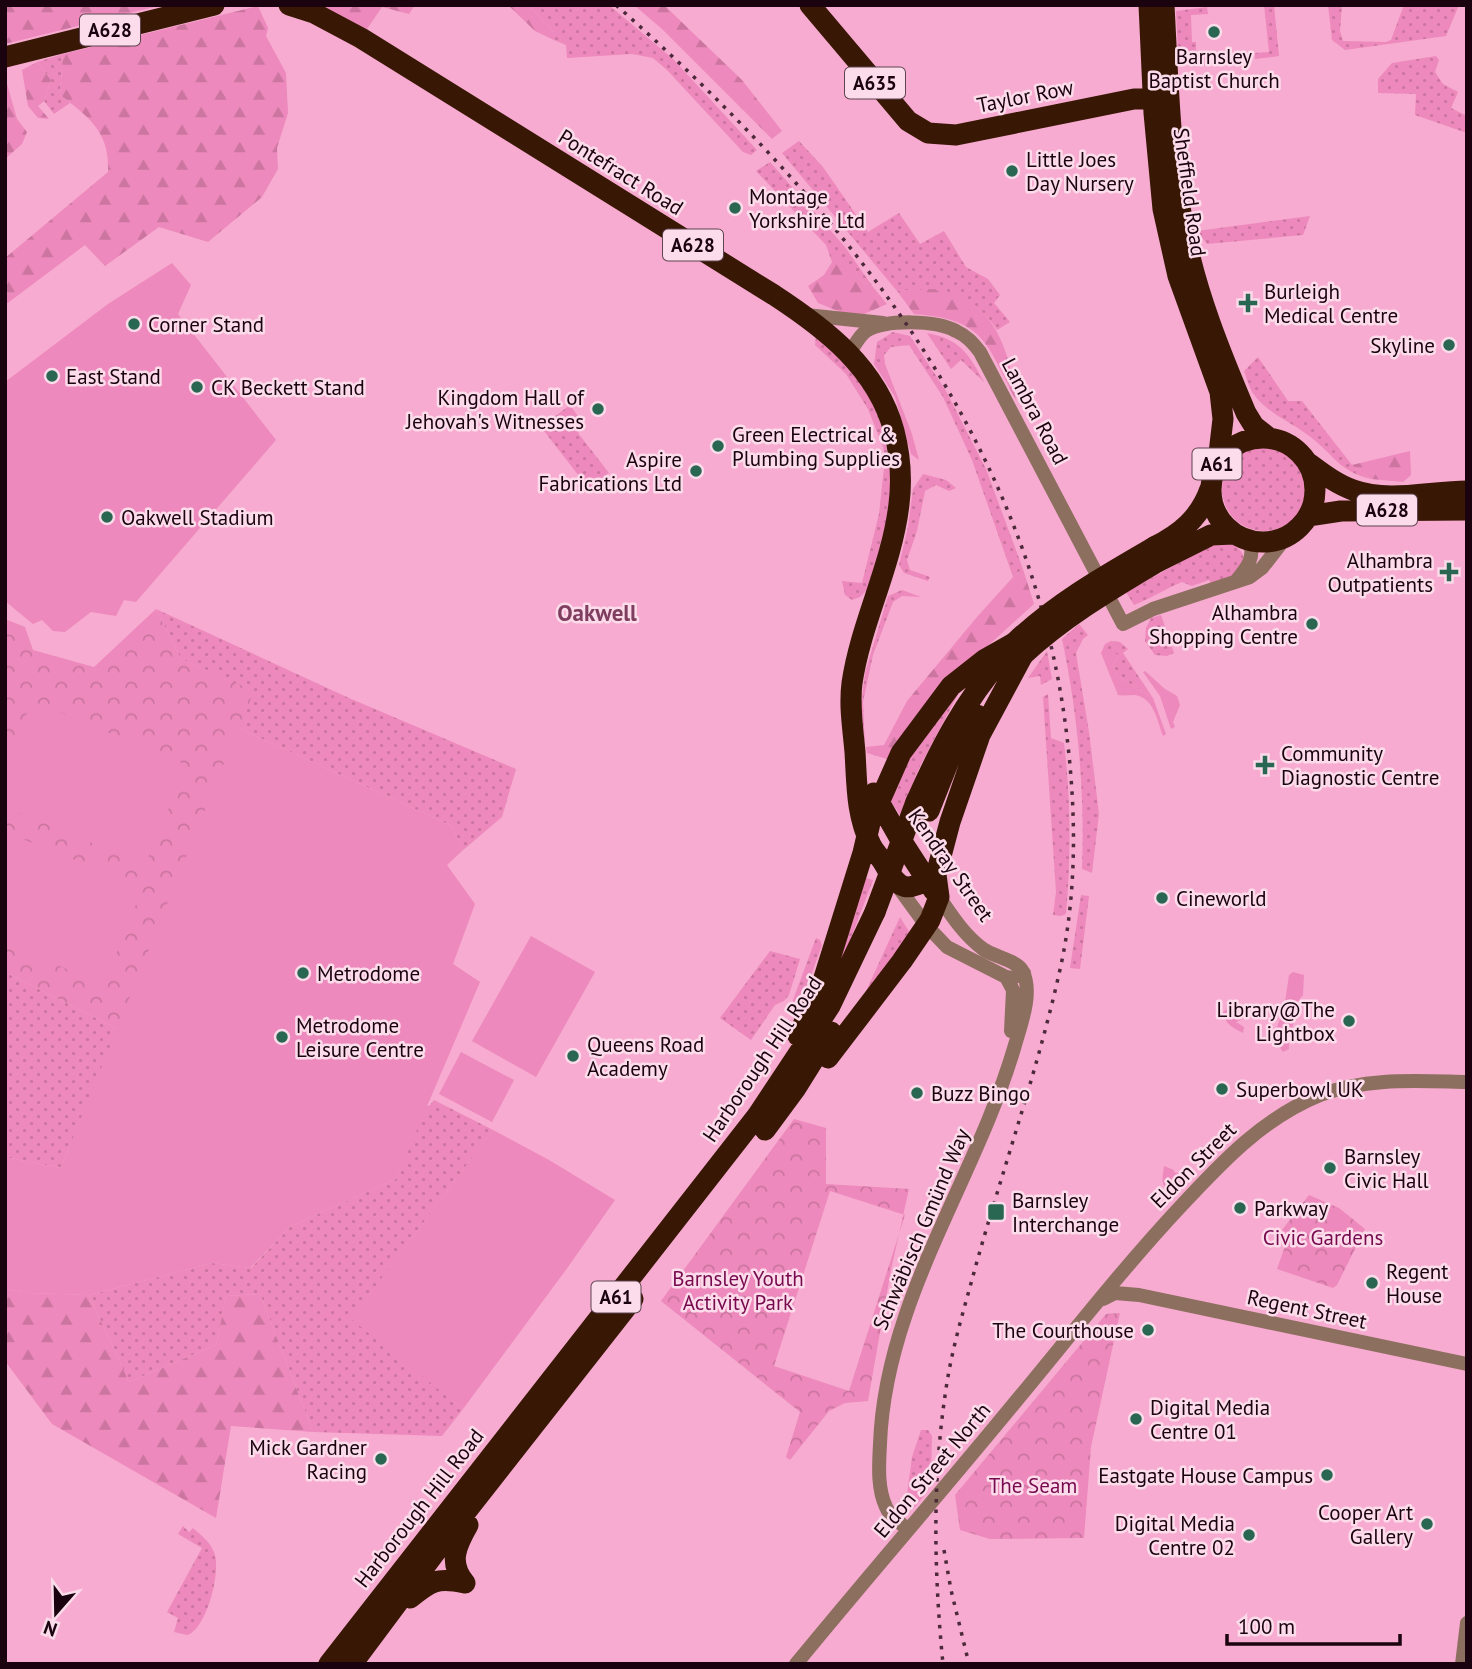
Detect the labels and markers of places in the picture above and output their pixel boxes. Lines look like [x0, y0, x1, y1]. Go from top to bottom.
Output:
marker: Barnsley Baptist Church [1206, 24, 1222, 40]
place label: Barnsley Baptist Church [1148, 43, 1280, 94]
place label: Little Joes Day Nursery [1026, 146, 1134, 197]
marker: Little Joes Day Nursery [1004, 163, 1020, 179]
place label: Montage Yorkshire Ltd [749, 183, 865, 234]
marker: Montage Yorkshire Ltd [727, 200, 743, 216]
place label: Burleigh Medical Centre [1264, 278, 1398, 329]
marker: Burleigh Medical Centre [1238, 293, 1258, 313]
place label: Corner Stand [148, 311, 264, 338]
marker: Corner Stand [126, 316, 142, 332]
place label: Skyline [1370, 332, 1435, 359]
marker: Skyline [1441, 337, 1457, 353]
place label: East Stand [66, 363, 161, 390]
marker: East Stand [44, 368, 60, 384]
place label: CK Beckett Stand [211, 374, 365, 401]
marker: CK Beckett Stand [189, 379, 205, 395]
place label: Kingdom Hall of Jehovah's Witnesses [405, 384, 585, 435]
marker: Kingdom Hall of Jehovah's Witnesses [590, 401, 606, 417]
place label: Green Electrical & Plumbing Supplies [732, 421, 900, 472]
marker: Green Electrical & Plumbing Supplies [710, 438, 726, 454]
place label: Aspire Fabrications Ltd [538, 446, 682, 497]
marker: Aspire Fabrications Ltd [688, 463, 704, 479]
place label: Oakwell Stadium [121, 504, 274, 531]
marker: Oakwell Stadium [99, 509, 115, 525]
place label: Alhambra Outpatients [1328, 547, 1433, 598]
marker: Alhambra Outpatients [1439, 562, 1459, 582]
place label: Alhambra Shopping Centre [1149, 599, 1298, 650]
marker: Alhambra Shopping Centre [1304, 616, 1320, 632]
place label: Community Diagnostic Centre [1281, 740, 1439, 791]
marker: Community Diagnostic Centre [1255, 755, 1275, 775]
place label: Cineworld [1176, 885, 1267, 912]
marker: Cineworld [1154, 890, 1170, 906]
place label: Metrodome [317, 960, 420, 987]
marker: Metrodome [295, 965, 311, 981]
place label: Library@The Lightbox [1217, 996, 1335, 1047]
place label: Metrodome Leisure Centre [296, 1012, 424, 1063]
marker: Library@The Lightbox [1341, 1013, 1357, 1029]
marker: Metrodome Leisure Centre [274, 1029, 290, 1045]
place label: Queens Road Academy [587, 1031, 704, 1082]
marker: Queens Road Academy [565, 1048, 581, 1064]
place label: Superbowl UK [1236, 1076, 1364, 1103]
place label: Buzz Bingo [931, 1080, 1030, 1107]
marker: Superbowl UK [1214, 1081, 1230, 1097]
marker: Buzz Bingo [909, 1085, 925, 1101]
place label: Barnsley Civic Hall [1344, 1143, 1429, 1194]
marker: Barnsley Civic Hall [1322, 1160, 1338, 1176]
place label: Barnsley Interchange [1012, 1187, 1119, 1238]
place label: Parkway [1254, 1195, 1328, 1222]
marker: Parkway [1232, 1200, 1248, 1216]
marker: Barnsley Interchange [986, 1202, 1006, 1222]
place label: Regent House [1386, 1258, 1448, 1309]
marker: Regent House [1364, 1275, 1380, 1291]
place label: The Courthouse [992, 1317, 1134, 1344]
marker: The Courthouse [1140, 1322, 1156, 1338]
place label: Digital Media Centre 01 [1150, 1394, 1270, 1445]
marker: Digital Media Centre 01 [1128, 1411, 1144, 1427]
place label: Mick Gardner Racing [249, 1434, 367, 1485]
marker: Mick Gardner Racing [373, 1451, 389, 1467]
place label: Eastgate House Campus [1098, 1462, 1313, 1489]
marker: Eastgate House Campus [1319, 1467, 1335, 1483]
place label: Cooper Art Gallery [1318, 1499, 1413, 1550]
place label: Digital Media Centre 02 [1115, 1510, 1235, 1561]
marker: Cooper Art Gallery [1419, 1516, 1435, 1532]
marker: Digital Media Centre 02 [1241, 1527, 1257, 1543]

